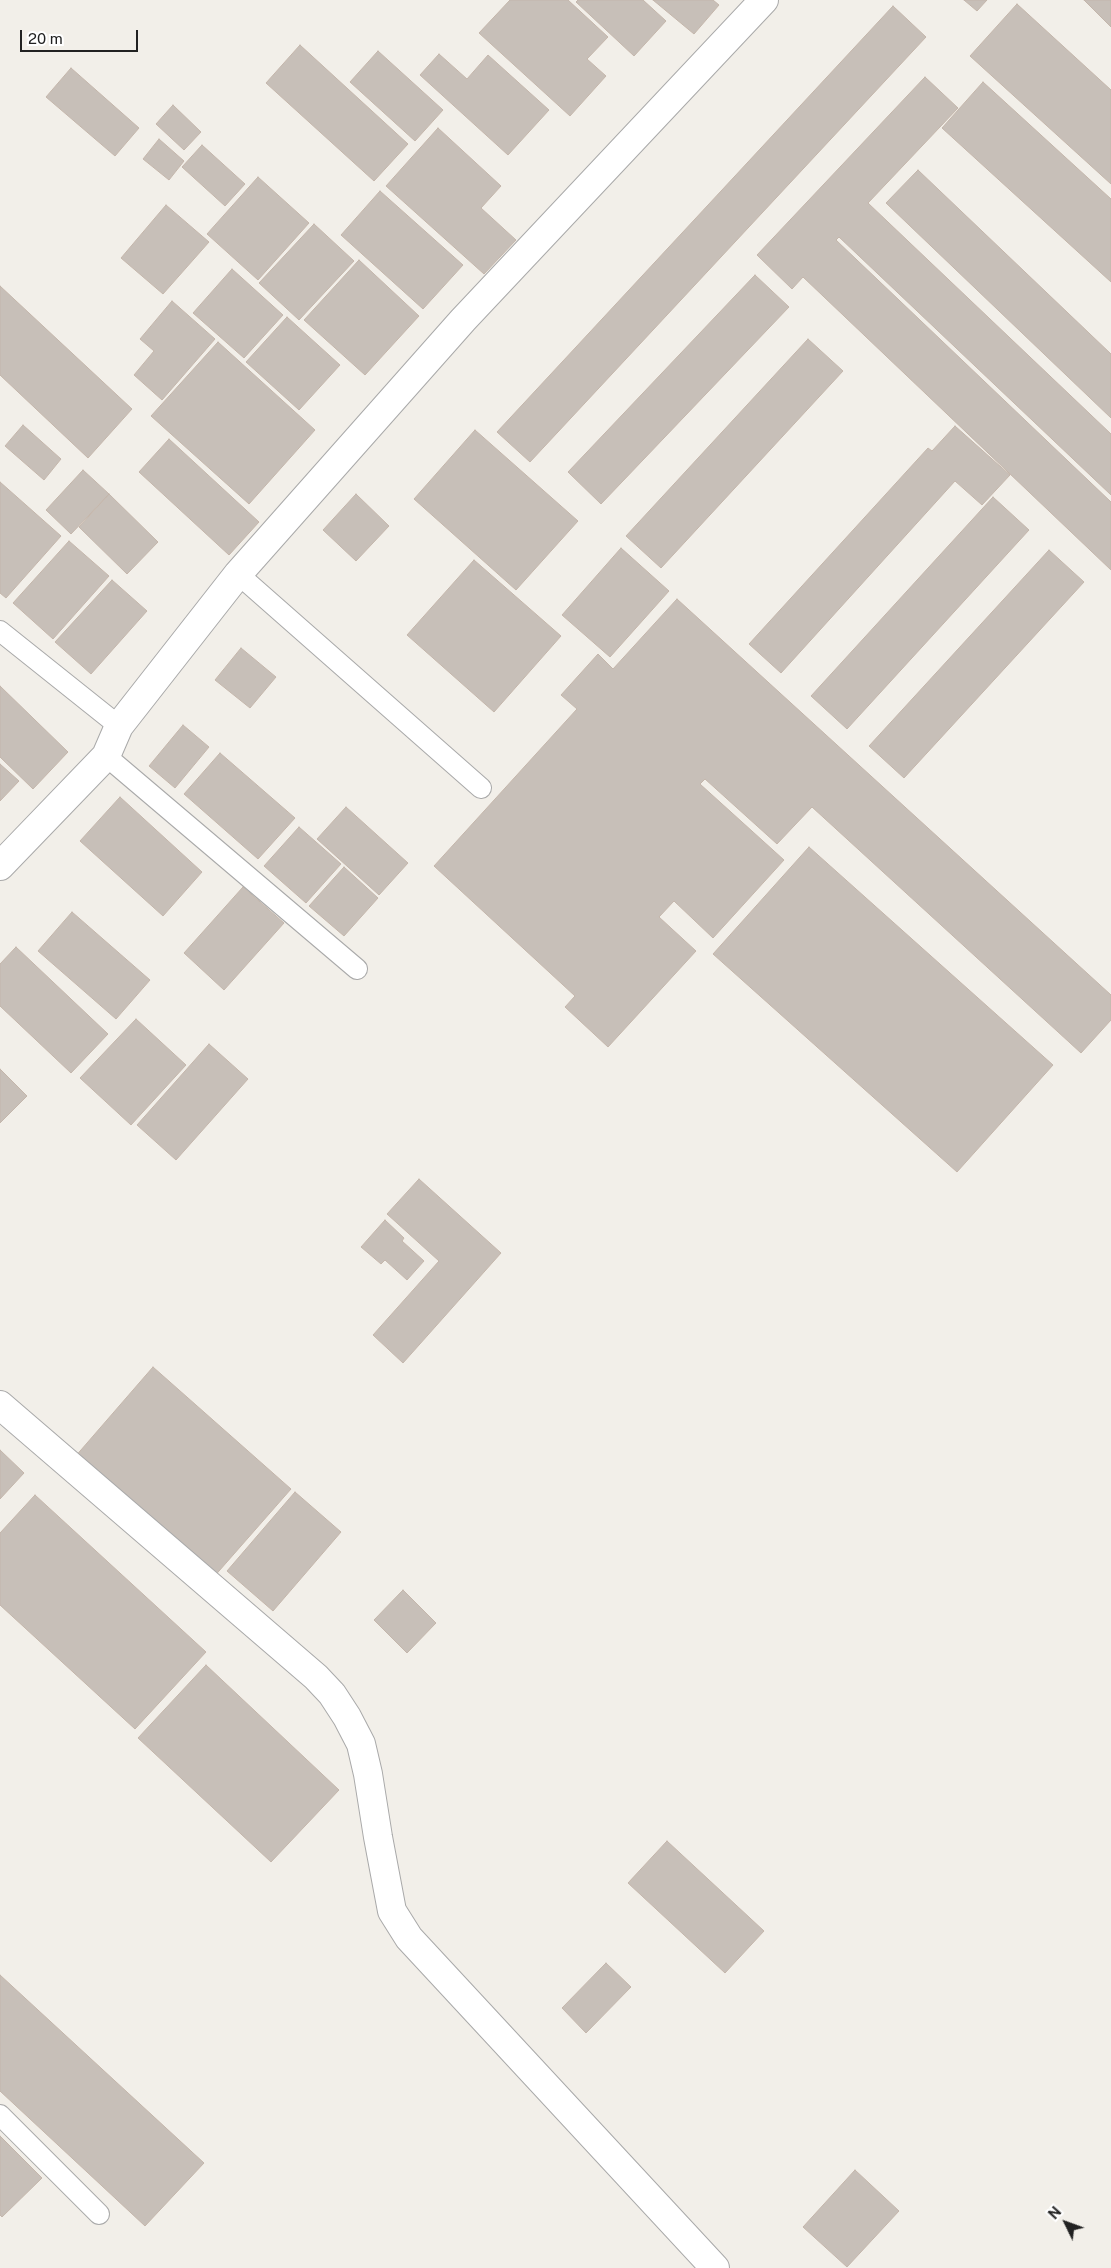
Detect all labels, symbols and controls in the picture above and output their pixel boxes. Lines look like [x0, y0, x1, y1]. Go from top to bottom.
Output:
scale bar [22, 20, 140, 52]
text: 20 m [28, 30, 63, 47]
north arrow [1041, 2198, 1091, 2248]
text: N [1045, 2204, 1064, 2222]

